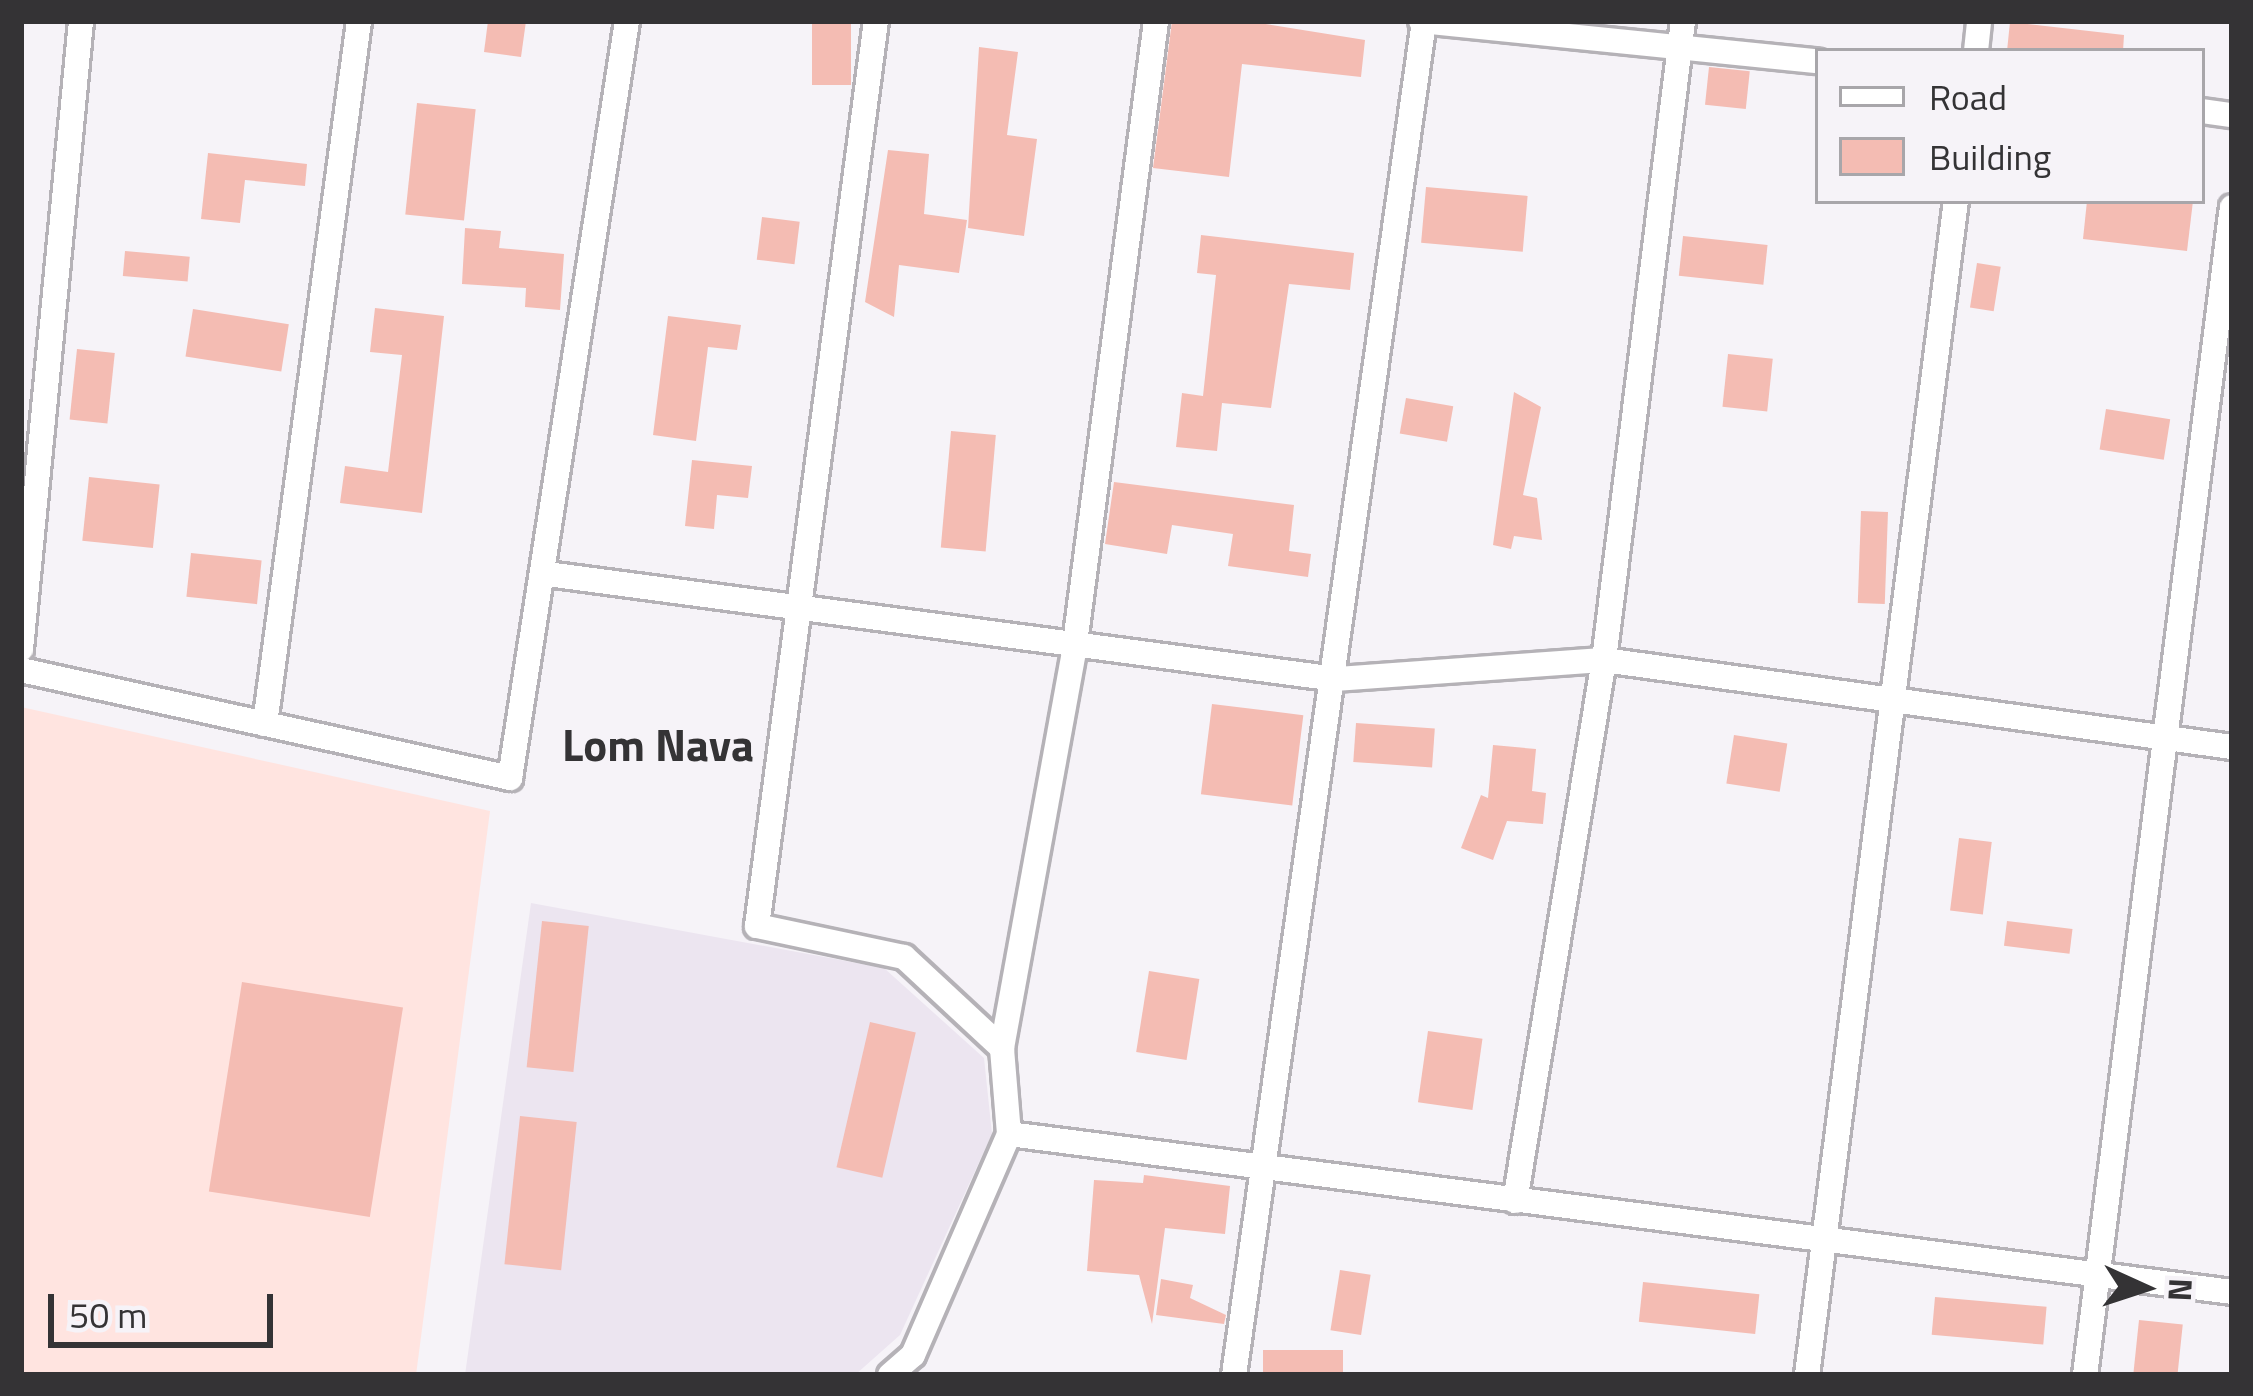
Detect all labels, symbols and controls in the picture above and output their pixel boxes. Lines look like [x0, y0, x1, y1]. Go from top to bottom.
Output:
legend [1815, 48, 2205, 204]
text: Road [1929, 69, 2007, 124]
text: Building [1929, 129, 2051, 184]
district label: Lom Nava [562, 718, 754, 772]
north arrow [2085, 1228, 2205, 1348]
scale bar [54, 1270, 279, 1344]
text: N [2155, 1277, 2207, 1303]
text: 50 m [69, 1287, 147, 1342]

